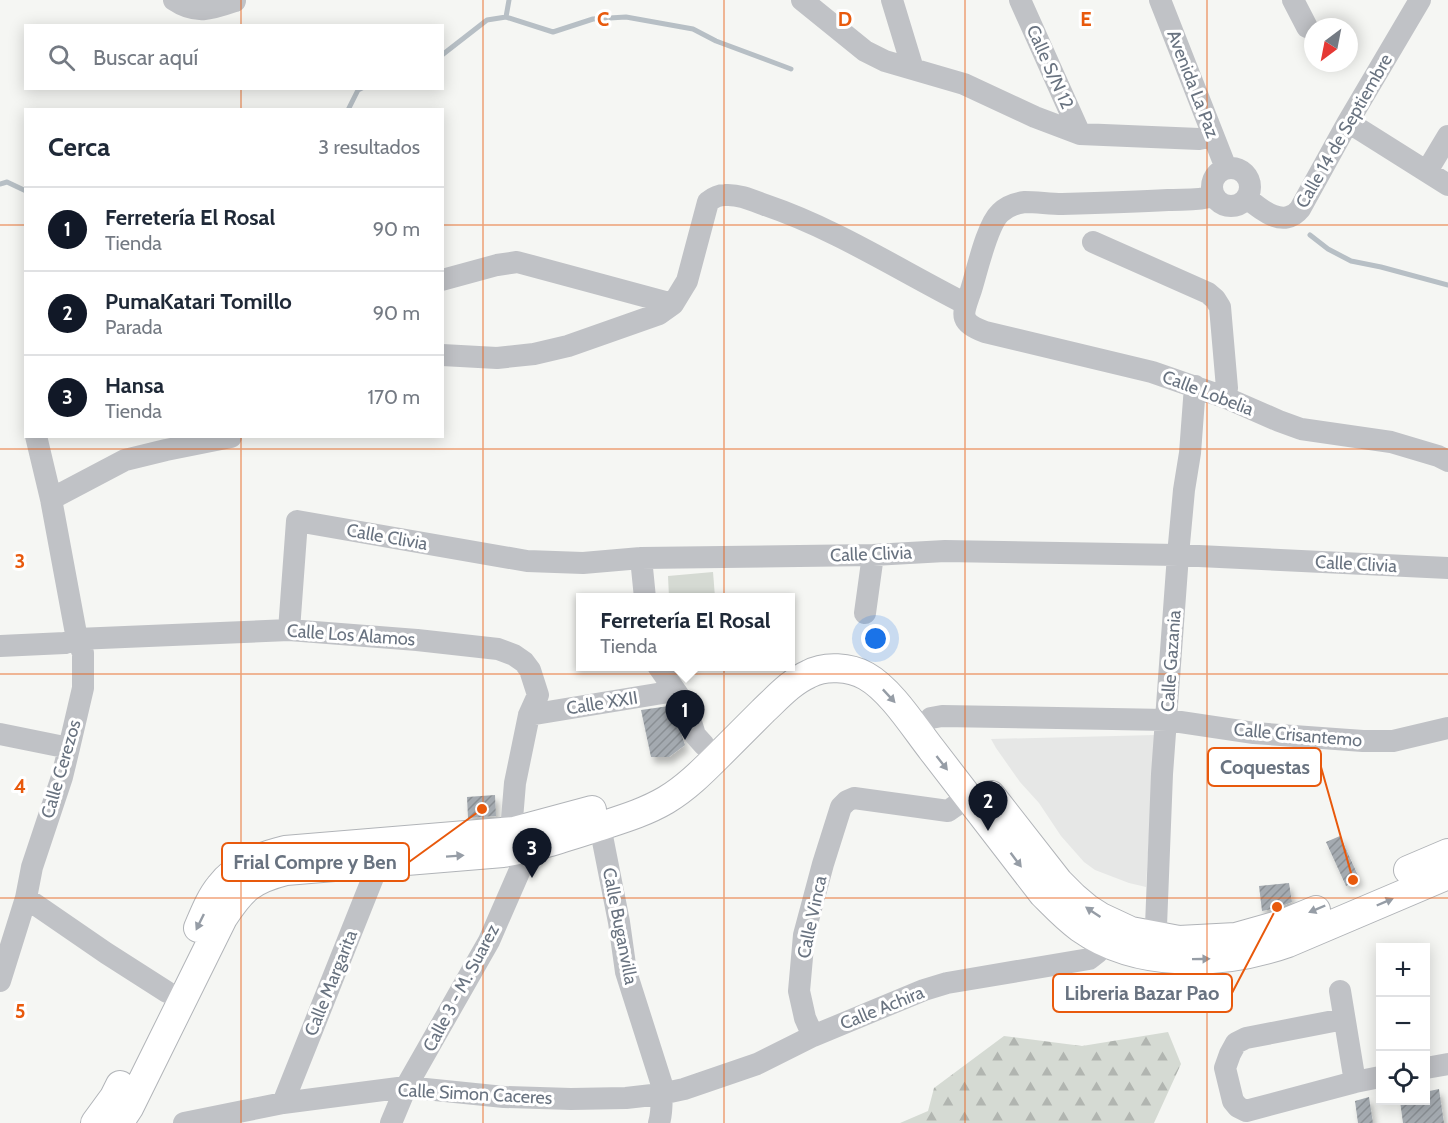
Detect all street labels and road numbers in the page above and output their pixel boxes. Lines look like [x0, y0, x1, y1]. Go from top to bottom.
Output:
street label: Calle S/N 12 [1022, 22, 1078, 112]
street label: Avenida La Paz [1162, 27, 1224, 142]
street label: Calle 14 de Septiembre [1291, 50, 1397, 212]
street label: Calle Lobelia [1159, 366, 1257, 421]
street label: Calle Clivia [345, 519, 430, 555]
street label: Calle Clivia [830, 542, 913, 566]
street label: Calle Clivia [1315, 551, 1398, 577]
street label: Calle Gazania [1156, 609, 1186, 713]
street label: Calle Los Alamos [286, 620, 416, 650]
street label: Calle XXII [565, 687, 639, 719]
street label: Calle Cerezos [36, 717, 86, 821]
street label: Calle Crisantemo [1233, 718, 1363, 752]
street label: Calle Buganvilla [598, 866, 642, 987]
street label: Calle Vinca [793, 873, 832, 960]
street label: Calle 3 - M. Suarez [418, 920, 504, 1055]
street label: Calle Margarita [300, 927, 362, 1039]
street label: Calle Achira [837, 981, 927, 1035]
street label: Calle Simon Caceres [397, 1079, 553, 1109]

